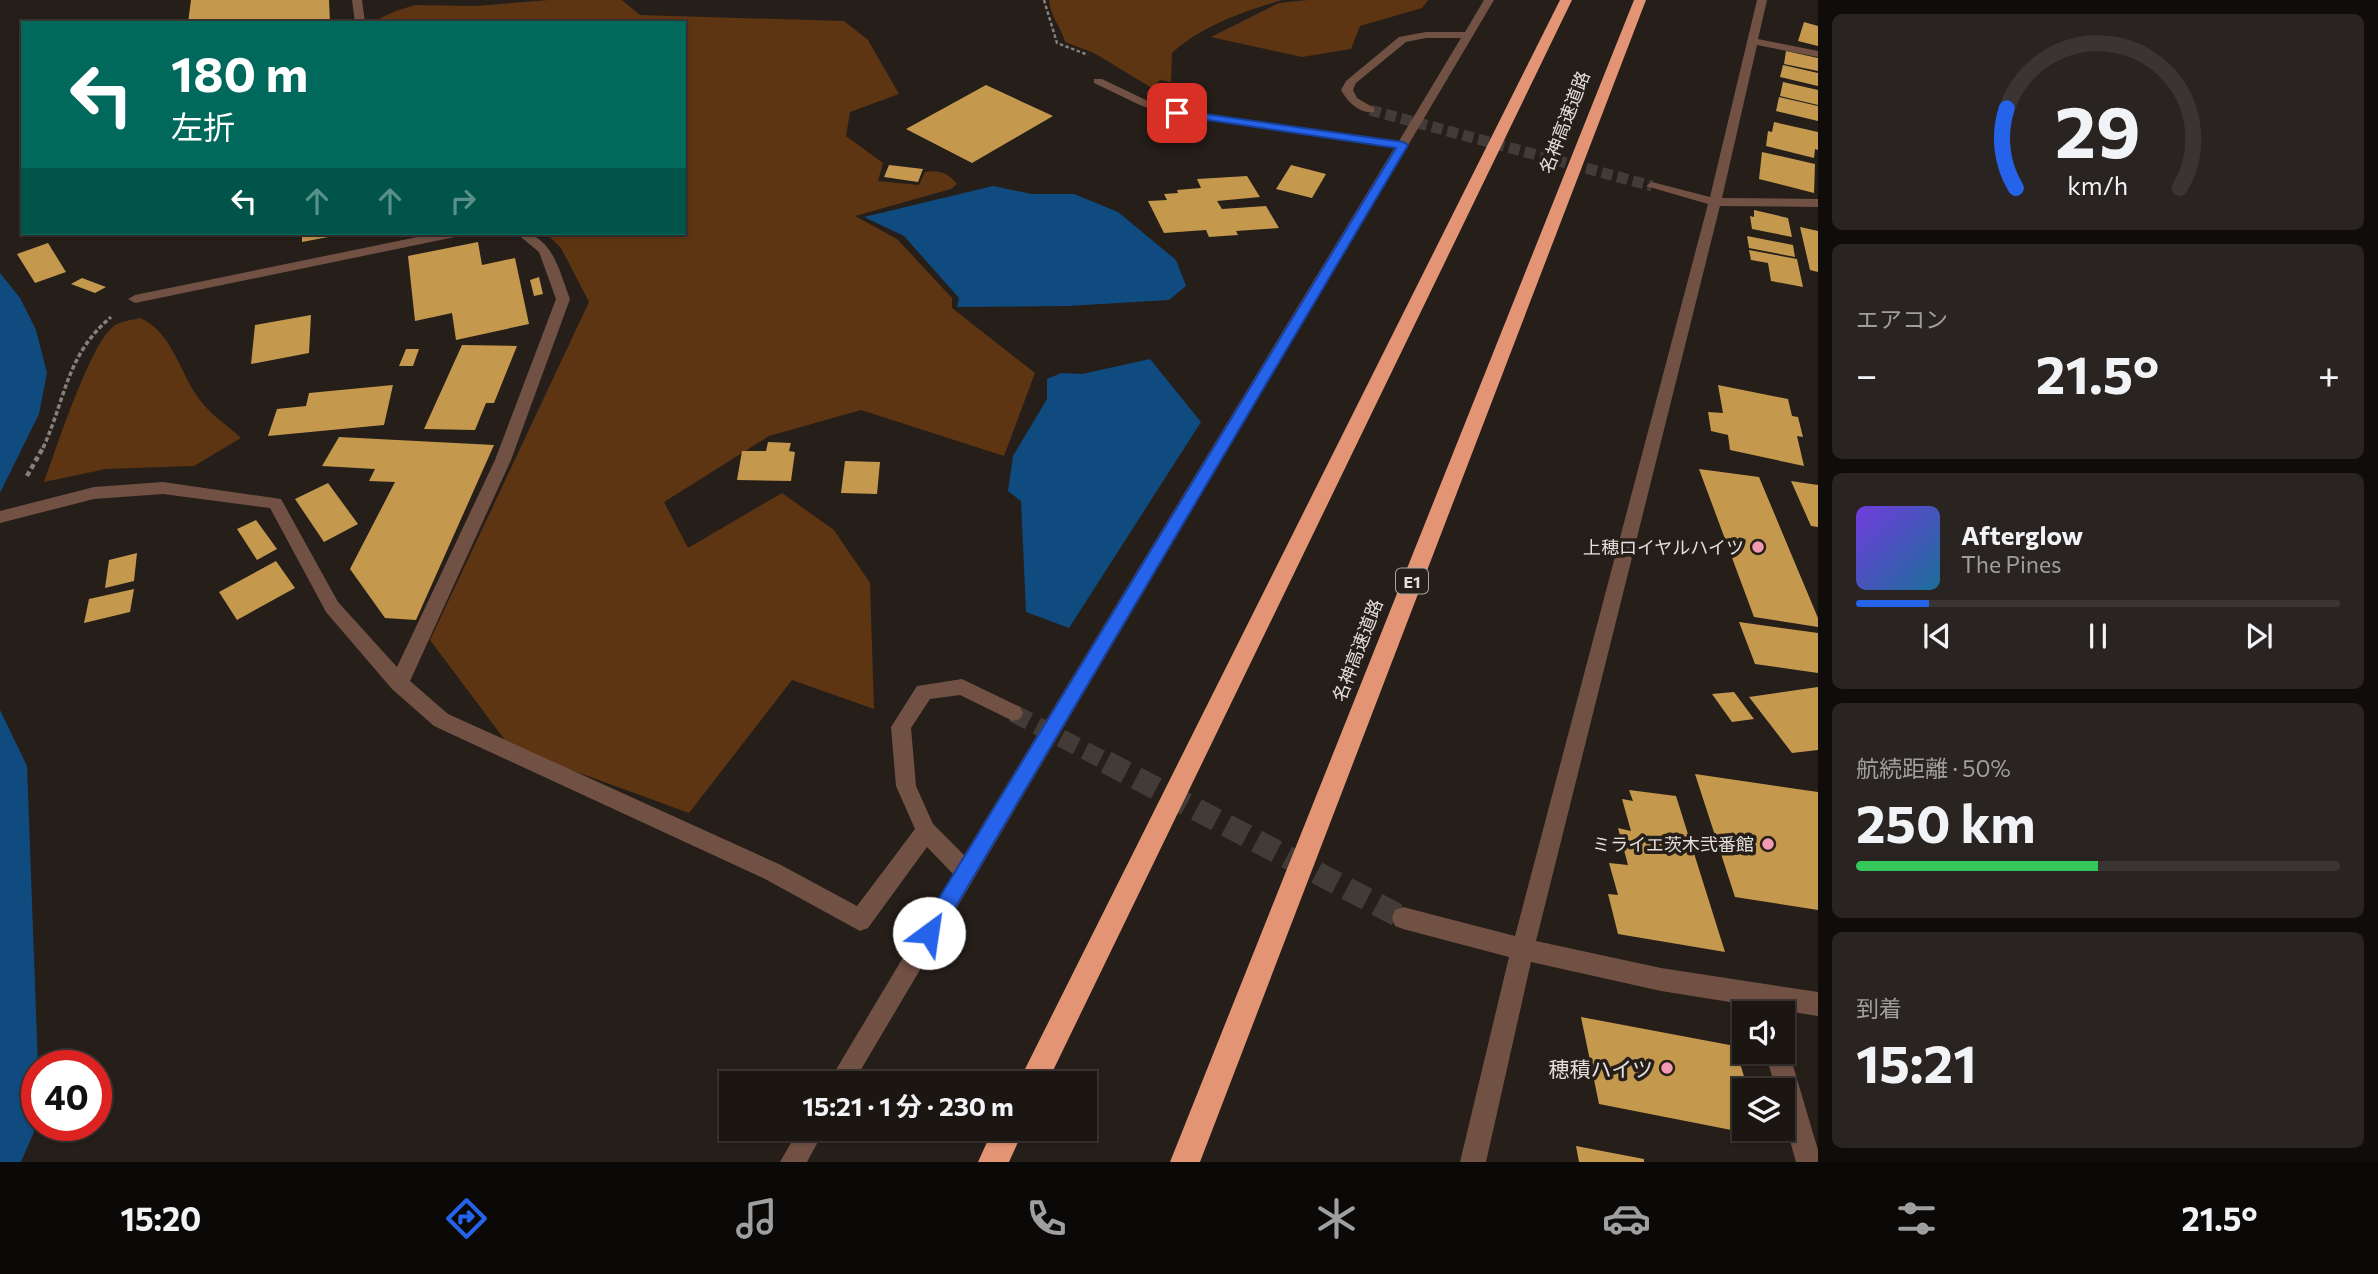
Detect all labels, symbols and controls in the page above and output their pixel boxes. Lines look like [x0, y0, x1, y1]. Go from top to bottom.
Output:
text: 180 m [171, 42, 308, 102]
icon: left [56, 49, 147, 140]
street label: 名神高速道路 [1534, 68, 1594, 176]
pin [1147, 83, 1207, 143]
text: 29 [2055, 84, 2141, 173]
icon: arrive [1158, 94, 1196, 132]
text: 左折 [171, 106, 235, 146]
text: km/h [2068, 170, 2128, 200]
icon: left [225, 182, 263, 220]
icon: ahead [298, 182, 336, 220]
icon: ahead [371, 182, 409, 220]
icon: right [444, 182, 482, 220]
text: エアコン [1856, 305, 1948, 333]
text: 21.5° [2036, 341, 2159, 405]
text: − [1856, 350, 1878, 397]
text: + [2318, 350, 2340, 397]
text: Afterglow [1961, 519, 2083, 550]
place label: 上穂ロイヤルハイツ [1583, 536, 1744, 558]
marker: 上穂ロイヤルハイツ [1750, 539, 1766, 555]
text: The Pines [1961, 550, 2062, 578]
road number: E1 [1396, 568, 1428, 594]
street label: 名神高速道路 [1327, 596, 1387, 704]
icon: previous [1918, 617, 1956, 655]
icon: pause [2079, 617, 2117, 655]
icon: next [2240, 617, 2278, 655]
text: 航続距離 · 50% [1856, 754, 2011, 782]
text: 250 km [1856, 790, 2036, 854]
place label: ミライエ茨木弐番館 [1592, 833, 1754, 855]
marker: ミライエ茨木弐番館 [1760, 836, 1776, 852]
position arrow [892, 896, 966, 970]
text: 到着 [1856, 994, 1902, 1022]
map controls [1732, 1001, 1795, 1141]
button: sound [1732, 1001, 1795, 1064]
text: 15:21 [1856, 1030, 1977, 1094]
speed limit sign: 40 [21, 1050, 112, 1141]
place label: 穂積ハイツ [1548, 1056, 1653, 1081]
marker: 穂積ハイツ [1659, 1060, 1675, 1076]
button: layers [1732, 1078, 1795, 1141]
text: 15:21 · 1 分 · 230 m [802, 1090, 1014, 1121]
icon: directions [442, 1194, 491, 1243]
icon: music [732, 1194, 781, 1243]
icon: phone [1022, 1194, 1071, 1243]
icon: climate [1312, 1194, 1361, 1243]
icon: car [1602, 1194, 1651, 1243]
icon: filters [1892, 1194, 1941, 1243]
text: 15:20 [120, 1198, 201, 1238]
text: 21.5° [2182, 1198, 2258, 1238]

